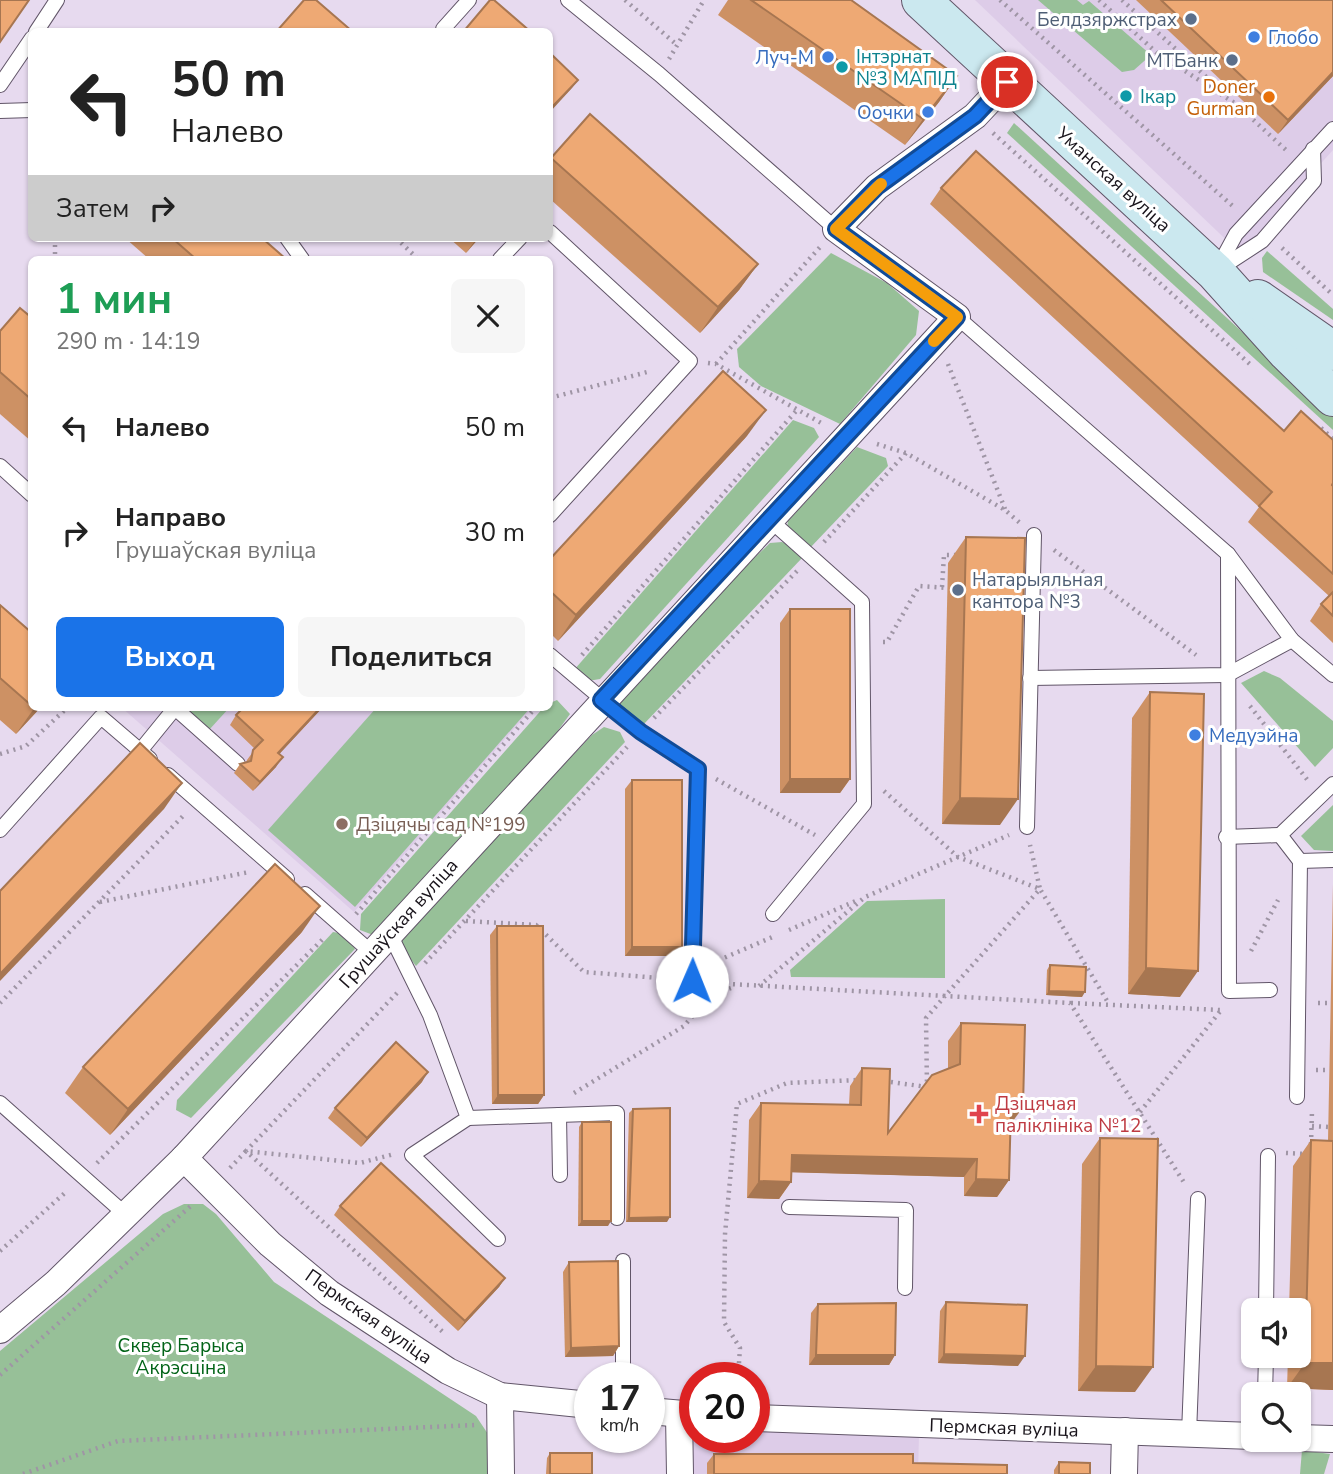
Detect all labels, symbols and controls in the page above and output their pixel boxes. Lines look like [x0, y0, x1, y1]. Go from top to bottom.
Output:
place label: Белдзяржстрах [1037, 7, 1177, 33]
marker: Белдзяржстрах [1183, 11, 1199, 27]
place label: Глобо [1268, 25, 1319, 51]
marker: Глобо [1246, 29, 1262, 45]
place label: Інтэрнат №3 МАПІД [856, 44, 957, 92]
place label: Луч-М [755, 45, 814, 71]
text: 50 m [171, 46, 286, 113]
place label: МТБанк [1146, 48, 1218, 74]
marker: Луч-М [820, 49, 836, 65]
pin [977, 52, 1037, 112]
marker: МТБанк [1224, 52, 1240, 68]
icon: left [56, 56, 147, 147]
marker: Інтэрнат №3 МАПІД [834, 59, 850, 75]
icon: arrive [988, 63, 1026, 101]
place label: Doner Gurman [1187, 74, 1255, 122]
place label: Ікар [1140, 84, 1176, 110]
marker: Ікар [1118, 88, 1134, 104]
marker: Doner Gurman [1261, 89, 1277, 105]
place label: Оочки [857, 100, 914, 126]
marker: Оочки [920, 104, 936, 120]
text: Налево [171, 110, 284, 153]
street label: Уманская вуліца [1049, 120, 1176, 238]
icon: right [143, 189, 181, 227]
text: Затем [56, 191, 129, 226]
text: 1 мин [56, 271, 172, 328]
button: close [451, 279, 525, 353]
text: 290 m · 14:19 [56, 326, 201, 357]
icon: left [56, 409, 94, 447]
text: Налево [115, 410, 210, 445]
text: 50 m [465, 410, 525, 445]
text: Направо [115, 500, 226, 535]
icon: right [56, 514, 94, 552]
text: 30 m [465, 515, 525, 550]
text: Грушаўская вуліца [115, 535, 316, 566]
place label: Натарыяльная кантора №3 [972, 567, 1104, 615]
marker: Натарыяльная кантора №3 [950, 582, 966, 598]
button: Выход [56, 617, 284, 697]
button: Поделиться [298, 617, 525, 697]
place label: Медуэйна [1209, 723, 1299, 749]
marker: Медуэйна [1187, 727, 1203, 743]
place label: Дзіцячы сад №199 [356, 812, 526, 838]
marker: Дзіцячы сад №199 [334, 816, 350, 832]
street label: Грушаўская вуліца [333, 853, 464, 994]
position arrow [655, 944, 729, 1018]
place label: Дзіцячая паліклініка №12 [995, 1091, 1142, 1139]
marker: Дзіцячая паліклініка №12 [969, 1104, 989, 1124]
street label: Пермская вуліца [300, 1263, 437, 1370]
map controls [1241, 1298, 1311, 1452]
button: sound [1241, 1298, 1311, 1368]
park label: Сквер Барыса Акрэсціна [118, 1333, 244, 1381]
speed limit sign: 20 [679, 1362, 770, 1453]
text: 17 [598, 1375, 641, 1422]
button: search [1241, 1382, 1311, 1452]
street label: Пермская вуліца [929, 1412, 1079, 1444]
text: km/h [600, 1413, 639, 1437]

